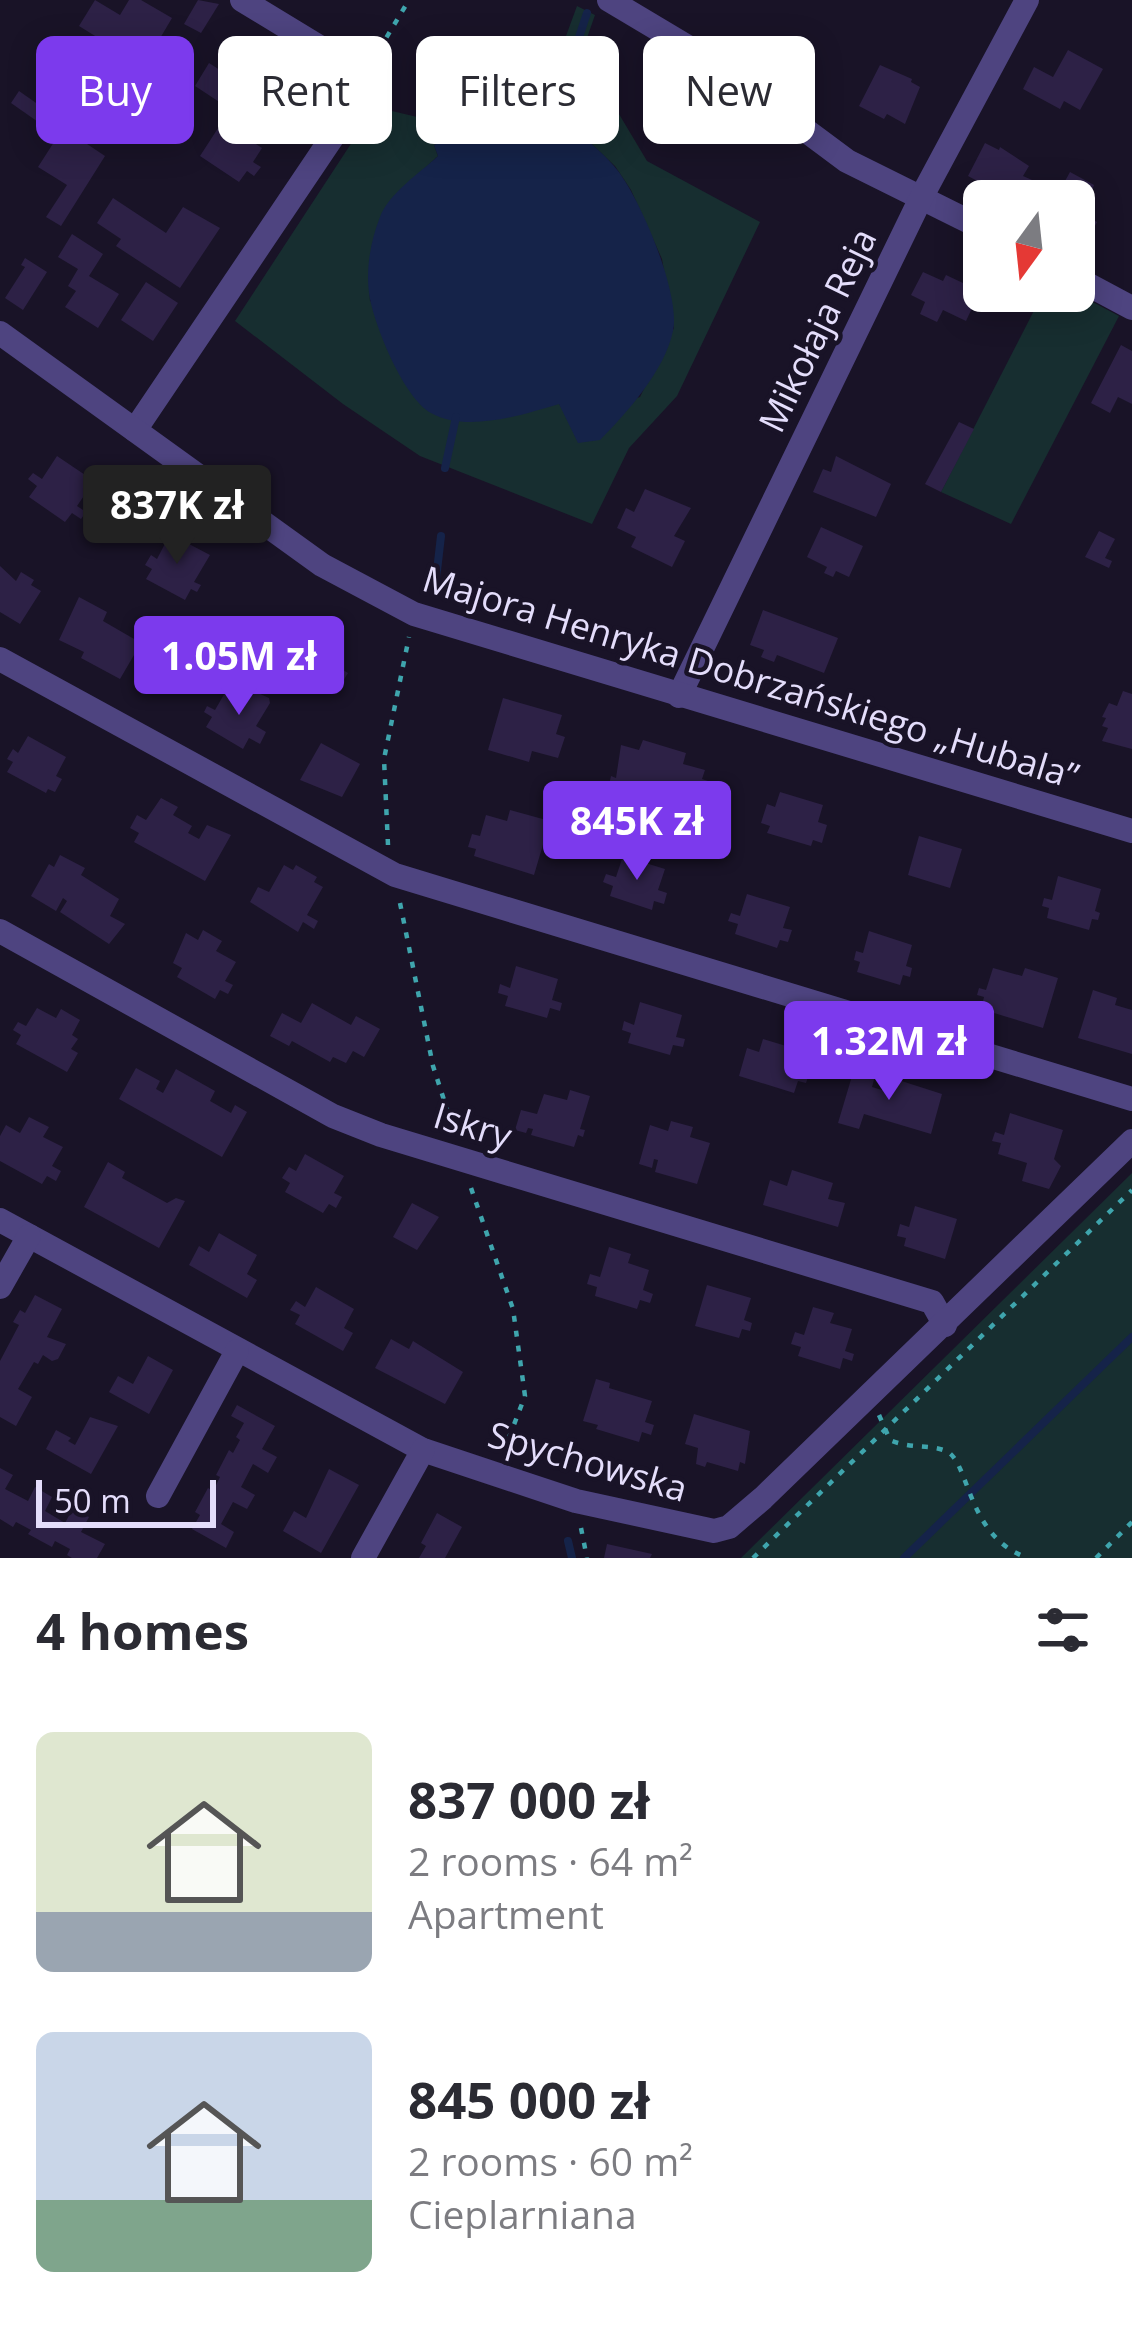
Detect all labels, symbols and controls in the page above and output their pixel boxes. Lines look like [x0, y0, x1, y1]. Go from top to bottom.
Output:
chip: Buy [36, 36, 194, 144]
chip: Rent [218, 36, 392, 144]
chip: Filters [416, 36, 619, 144]
chip: New [643, 36, 815, 144]
north arrow [963, 180, 1095, 312]
map controls [963, 180, 1095, 312]
street label: Mikołaja Reja [747, 220, 887, 440]
pin: 837K zł [66, 465, 288, 567]
text: 837K zł [110, 477, 244, 530]
street label: Majora Henryka Dobrzańskiego „Hubala” [417, 554, 1085, 800]
pin: 1.05M zł [115, 616, 363, 718]
text: 1.05M zł [161, 628, 317, 681]
pin: 845K zł [526, 781, 748, 883]
text: 845K zł [570, 793, 704, 846]
pin: 1.32M zł [765, 1001, 1013, 1103]
text: 1.32M zł [811, 1013, 967, 1066]
street label: Iskry [428, 1090, 519, 1160]
street label: Spychowska [483, 1409, 693, 1513]
scale bar [36, 1474, 216, 1527]
text: 50 m [54, 1478, 131, 1523]
text: 4 homes [36, 1595, 249, 1665]
icon: filters [1030, 1597, 1096, 1663]
text: 837 000 zł [408, 1764, 650, 1834]
icon: home [132, 1780, 276, 1924]
text: 2 rooms · 64 m² [408, 1834, 693, 1887]
text: Apartment [408, 1887, 604, 1940]
text: 845 000 zł [408, 2064, 650, 2134]
icon: home [132, 2080, 276, 2224]
text: 2 rooms · 60 m² [408, 2134, 693, 2187]
text: Cieplarniana [408, 2187, 637, 2240]

